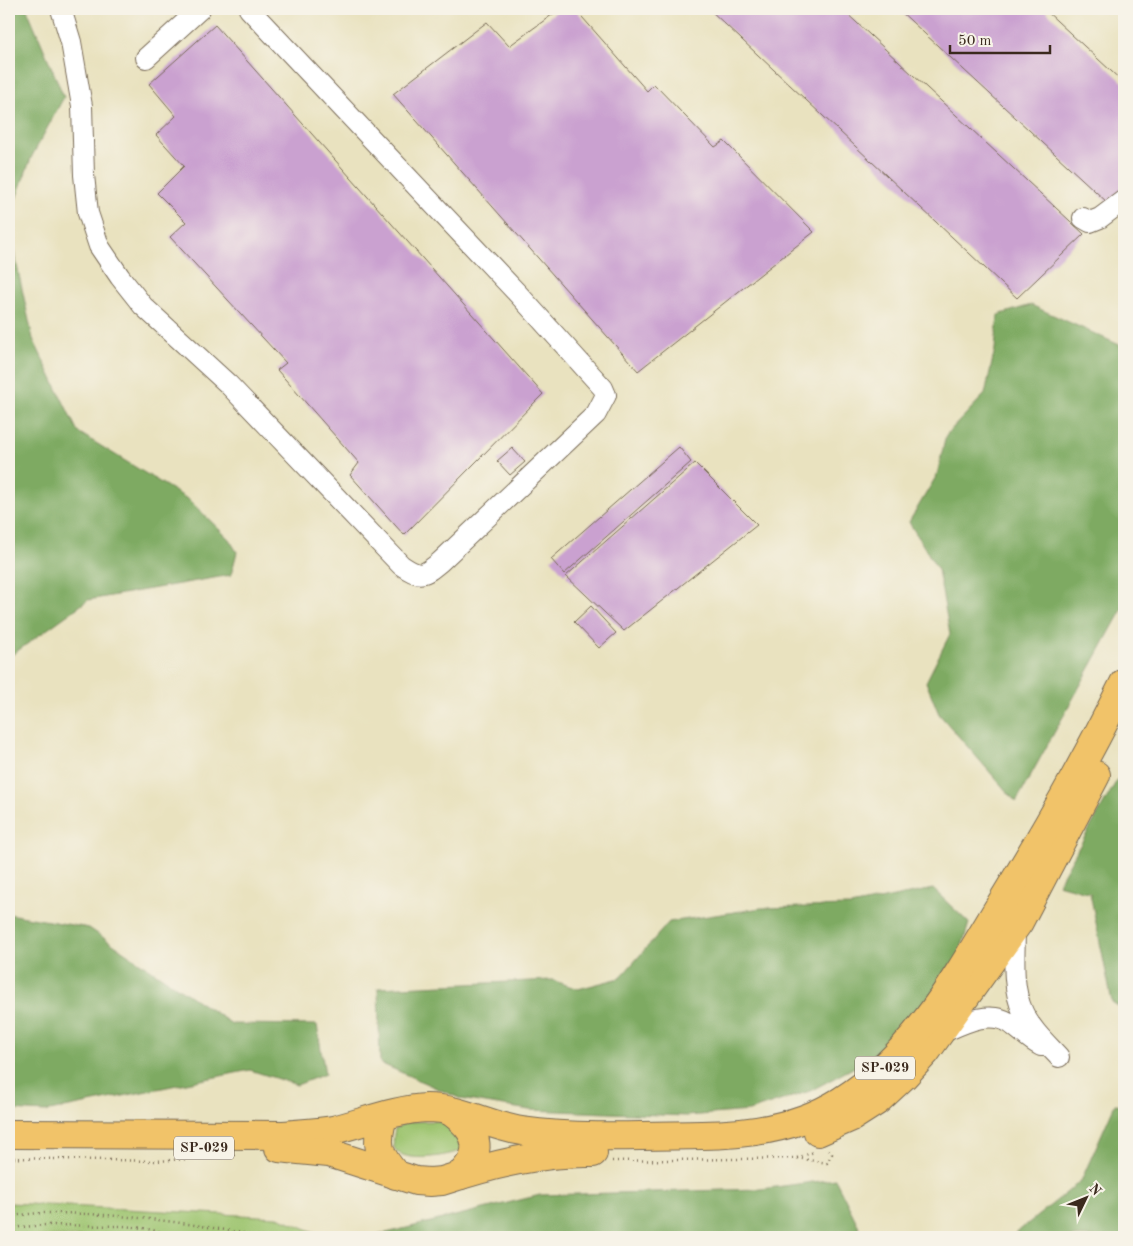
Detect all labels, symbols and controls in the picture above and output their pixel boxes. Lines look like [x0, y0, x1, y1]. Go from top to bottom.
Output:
scale bar [950, 22, 1050, 54]
text: 50 m [958, 34, 992, 49]
road number: SP-029 [855, 1056, 915, 1080]
road number: SP-029 [174, 1136, 234, 1160]
north arrow [1060, 1174, 1110, 1224]
text: N [1086, 1181, 1104, 1199]

